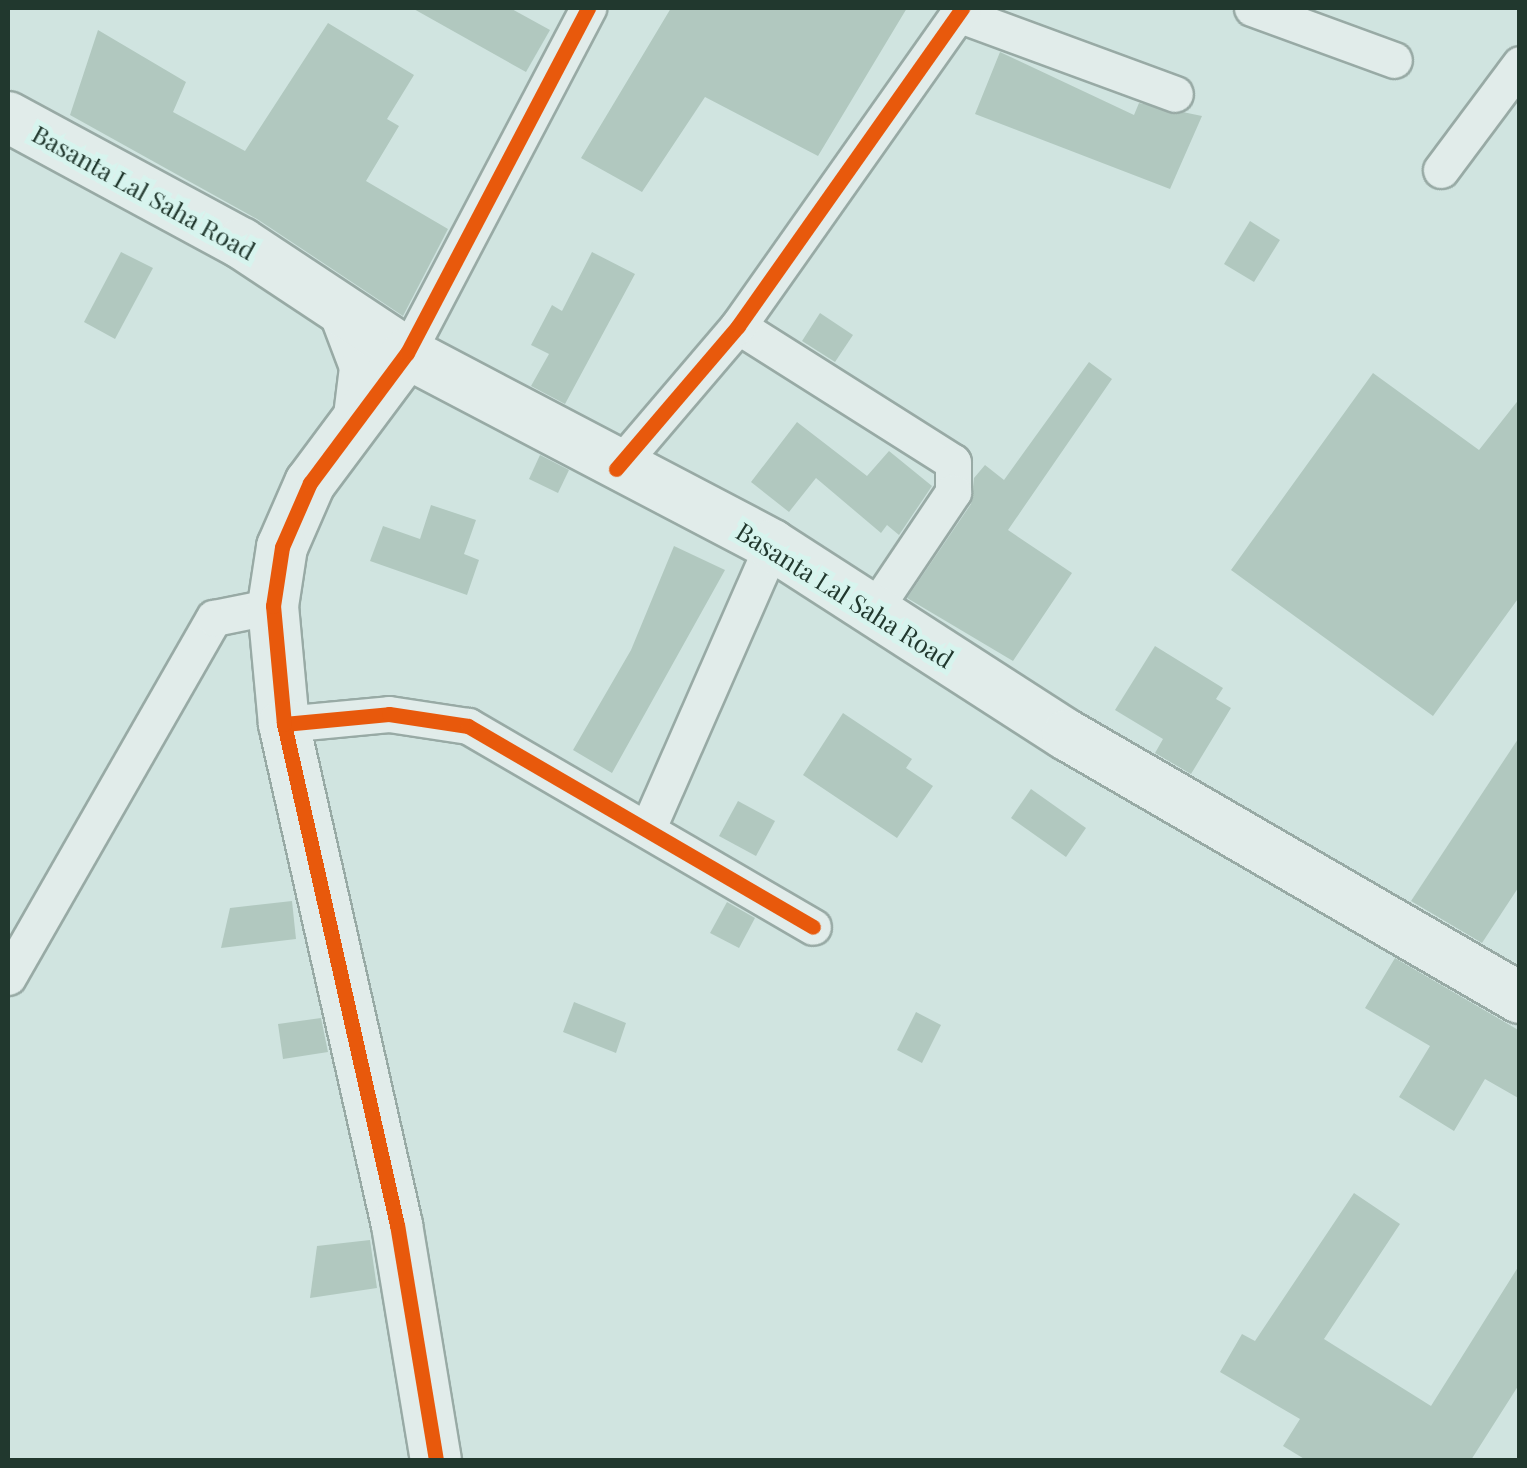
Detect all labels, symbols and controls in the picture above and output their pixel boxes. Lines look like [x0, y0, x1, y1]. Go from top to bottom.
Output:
street label: Basanta Lal Saha Road [27, 118, 261, 266]
street label: Basanta Lal Saha Road [731, 516, 959, 674]

